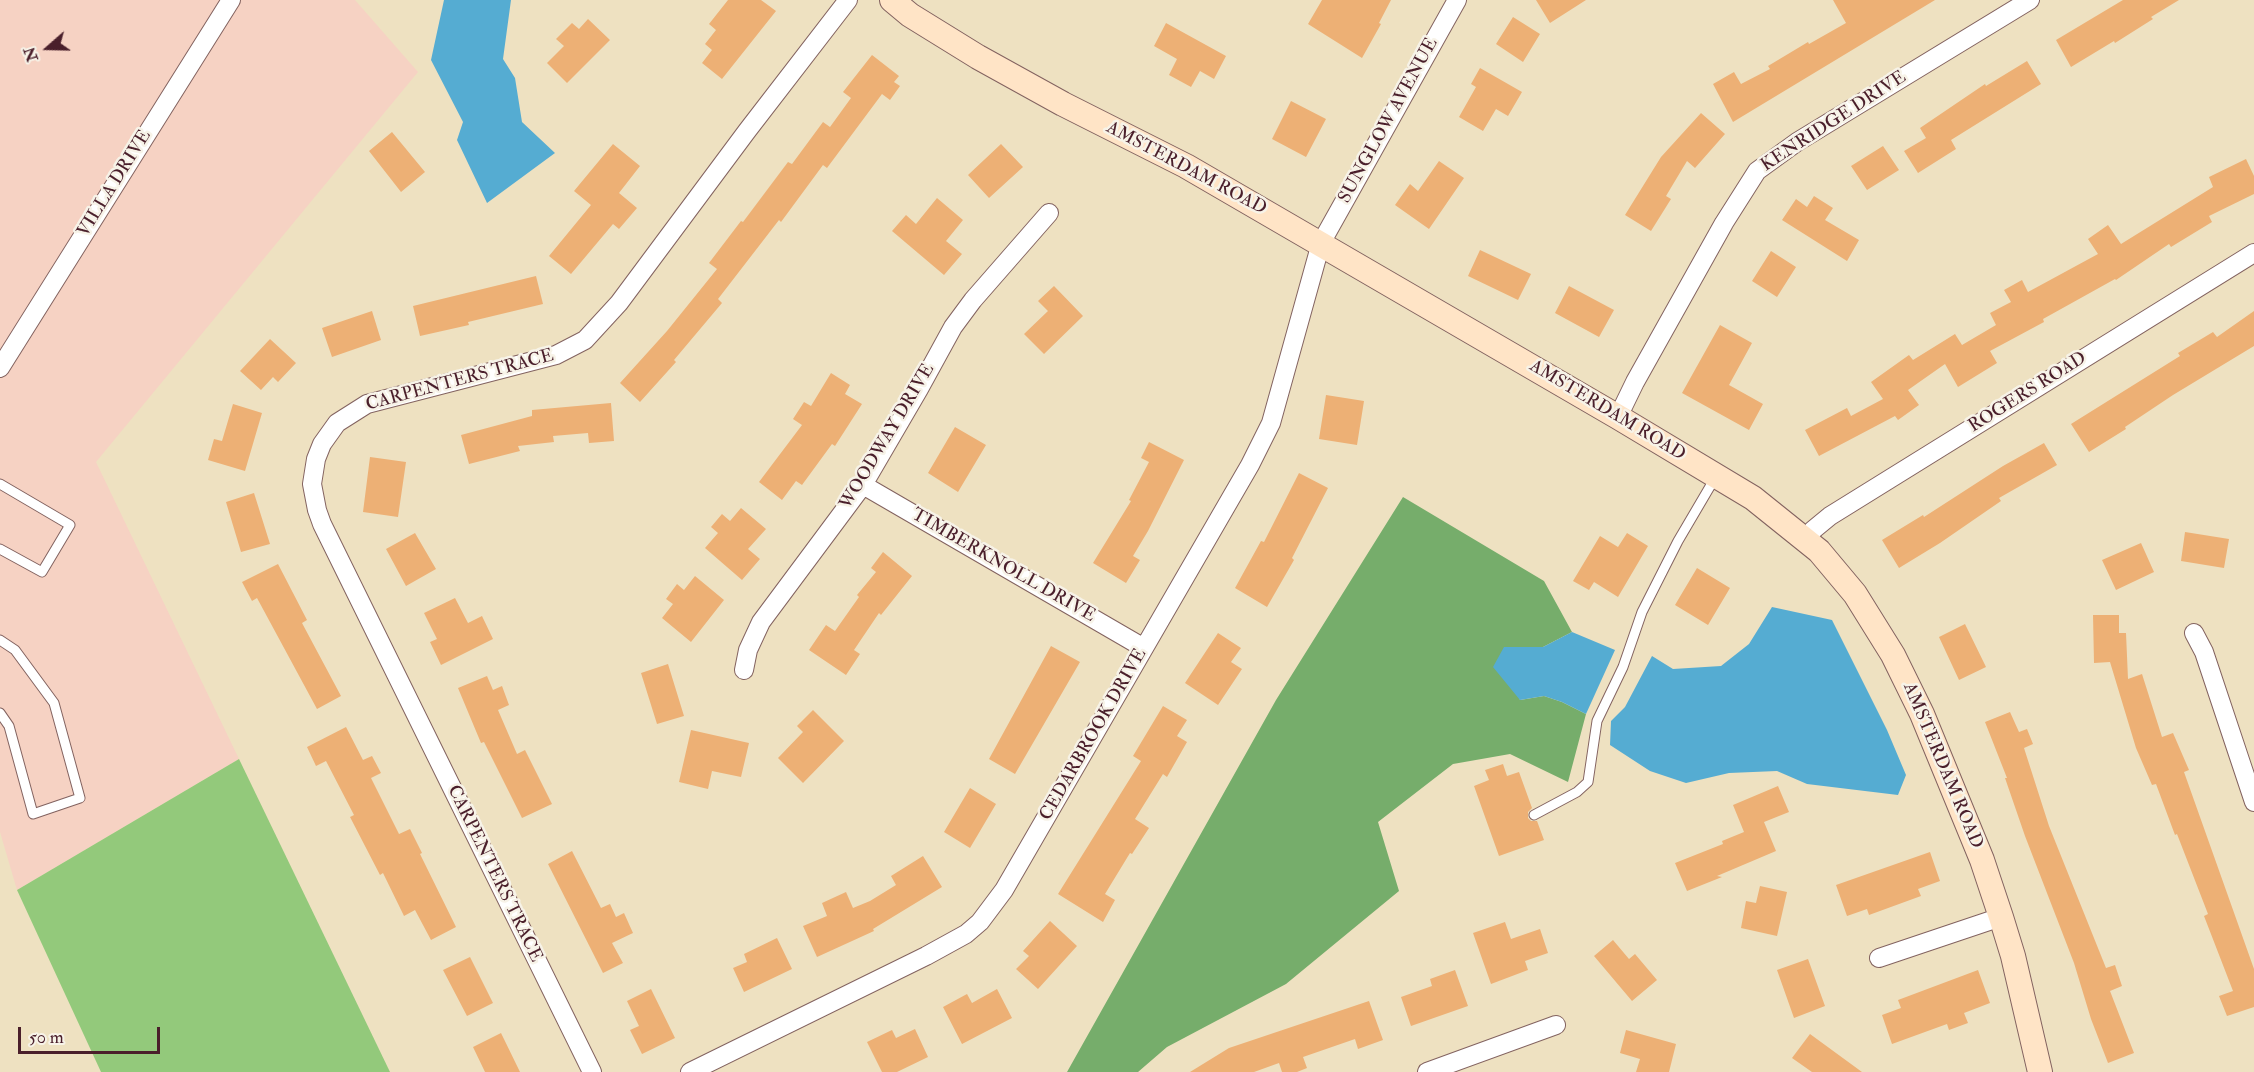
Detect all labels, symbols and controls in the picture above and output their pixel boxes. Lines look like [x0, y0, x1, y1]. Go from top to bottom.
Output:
north arrow [18, 18, 78, 78]
street label: SUNGLOW AVENUE [1335, 35, 1443, 207]
text: N [19, 44, 43, 64]
street label: KENRIDGE DRIVE [1757, 67, 1911, 177]
street label: AMSTERDAM ROAD [1102, 118, 1270, 220]
street label: VILLA DRIVE [74, 127, 156, 241]
street label: CARPENTERS TRACE [364, 345, 556, 417]
street label: ROGERS ROAD [1965, 348, 2091, 438]
street label: AMSTERDAM ROAD [1525, 356, 1689, 466]
street label: WOODWAY DRIVE [836, 360, 940, 514]
street label: TIMBERKNOLL DRIVE [907, 504, 1099, 628]
street label: CEDARBROOK DRIVE [1036, 645, 1152, 825]
street label: AMSTERDAM ROAD [1897, 680, 1987, 852]
street label: CARPENTERS TRACE [442, 782, 546, 966]
scale bar [21, 1015, 164, 1053]
text: 50 m [29, 1026, 64, 1049]

